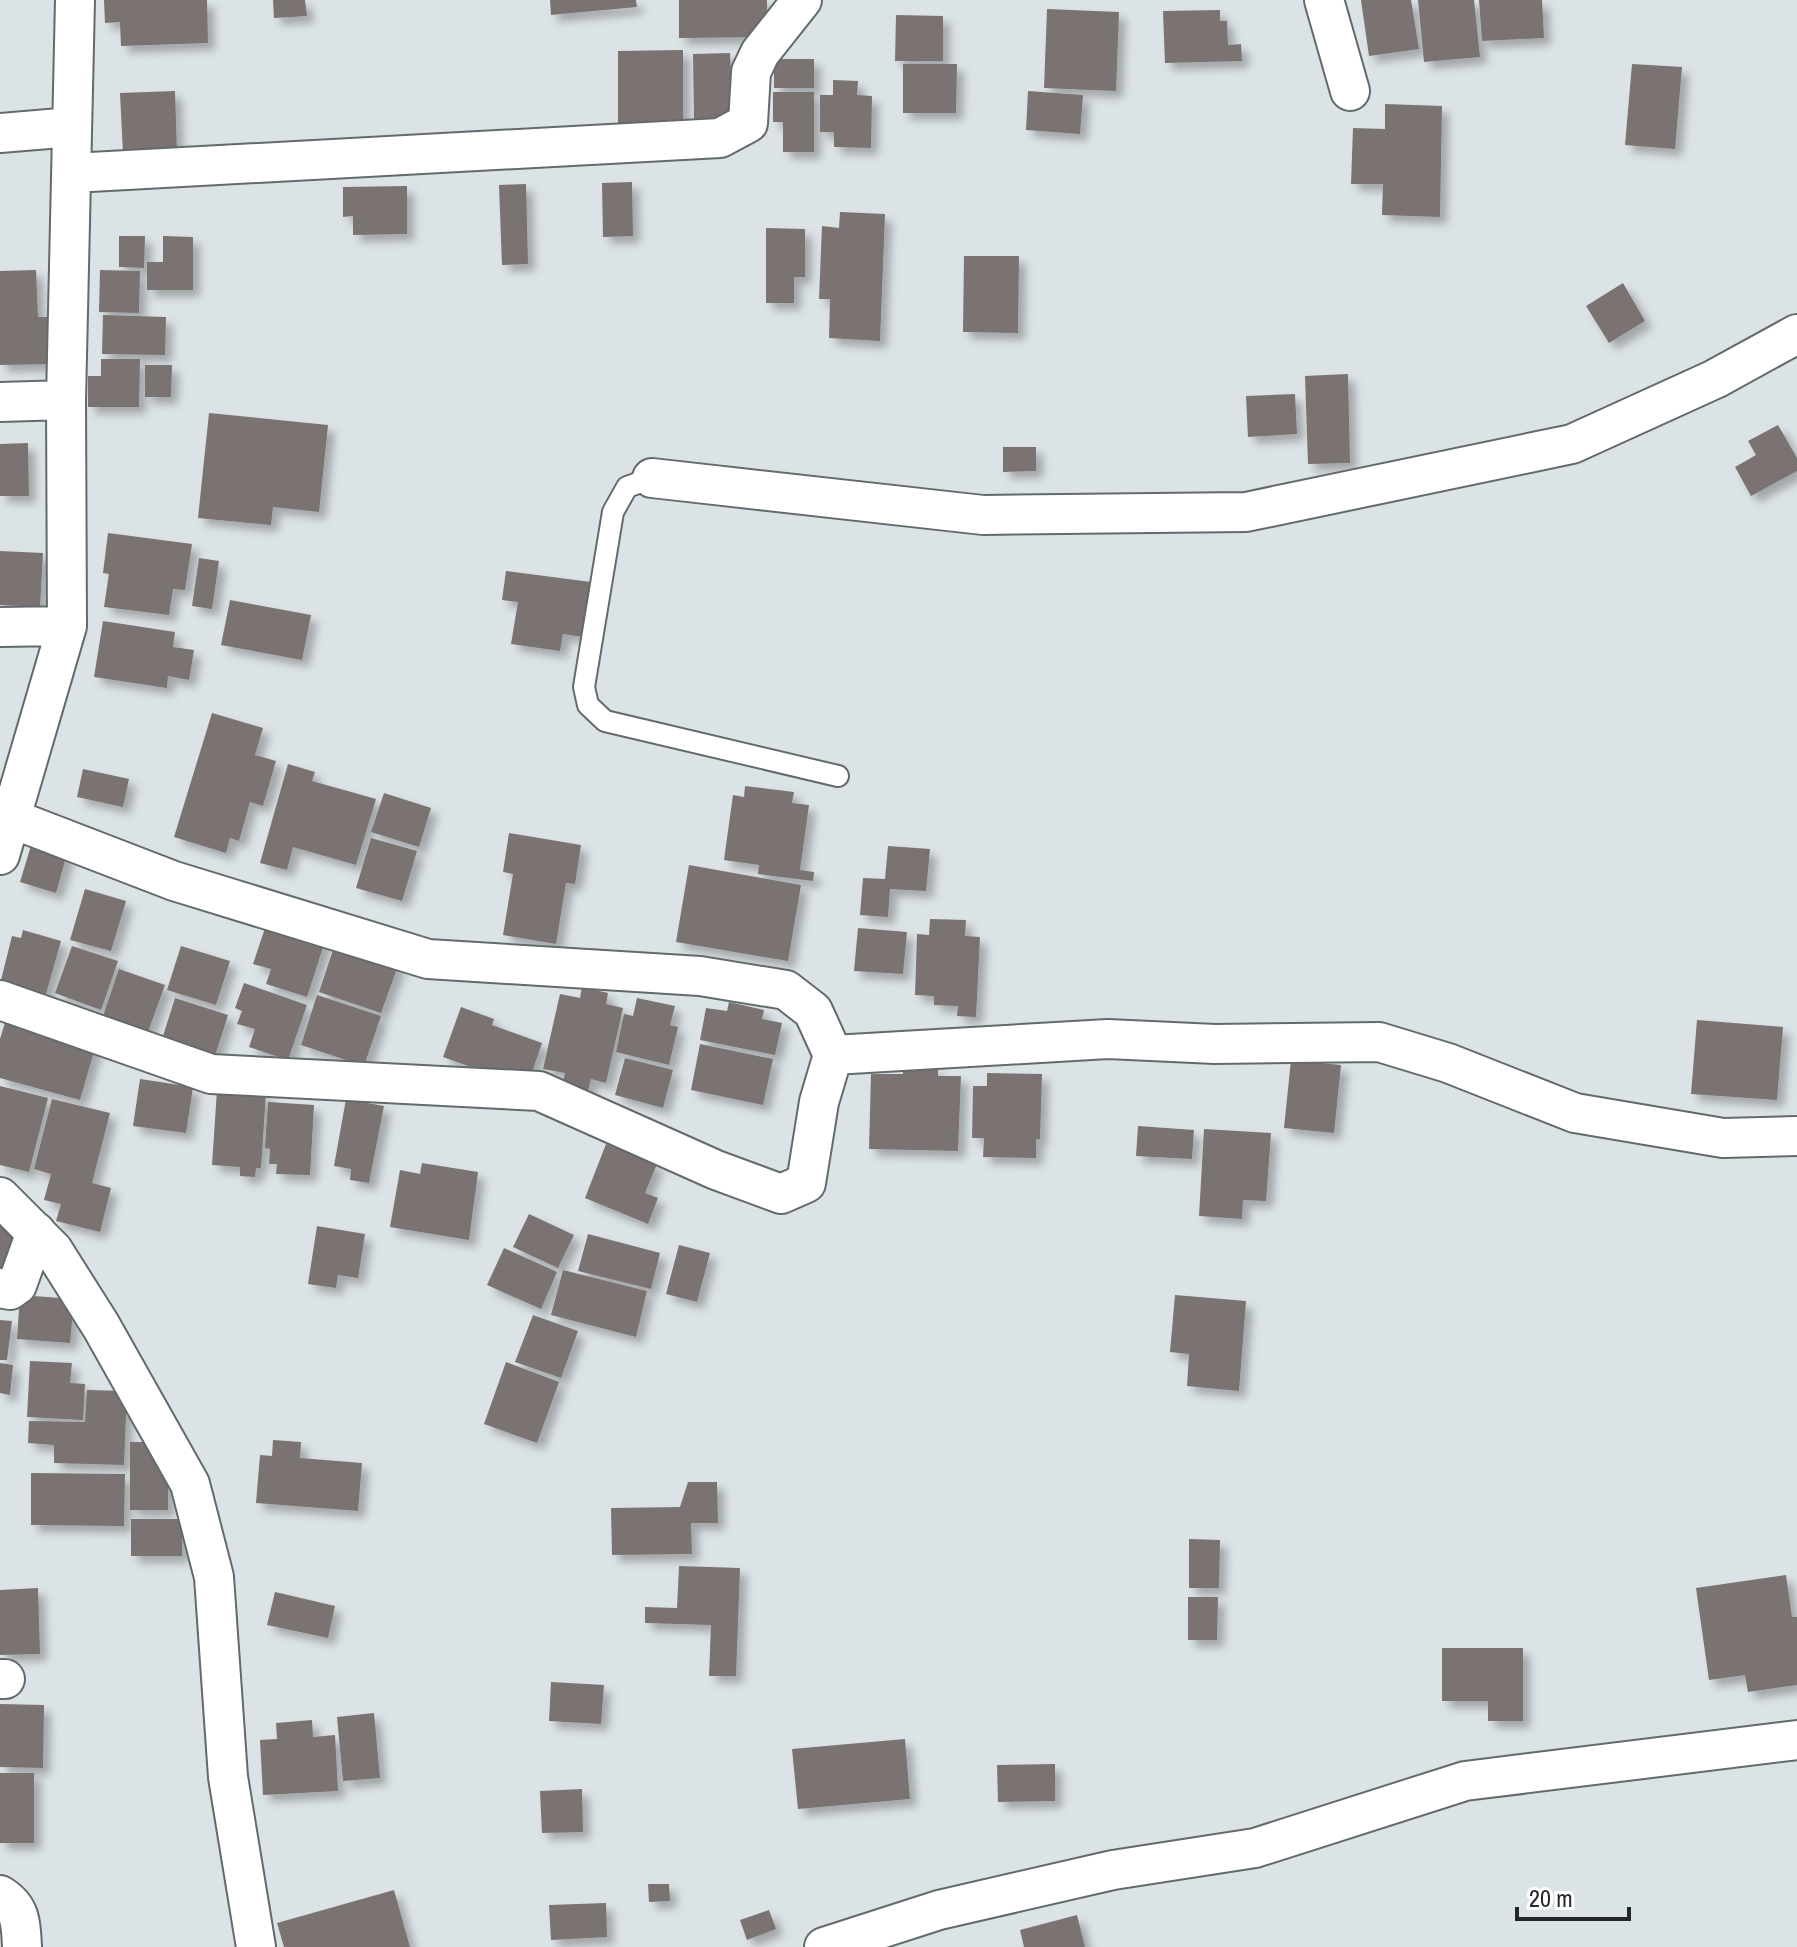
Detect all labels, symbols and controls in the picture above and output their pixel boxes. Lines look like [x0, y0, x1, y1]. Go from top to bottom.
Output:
scale bar [1517, 1871, 1629, 1921]
text: 20 m [1529, 1882, 1573, 1914]

